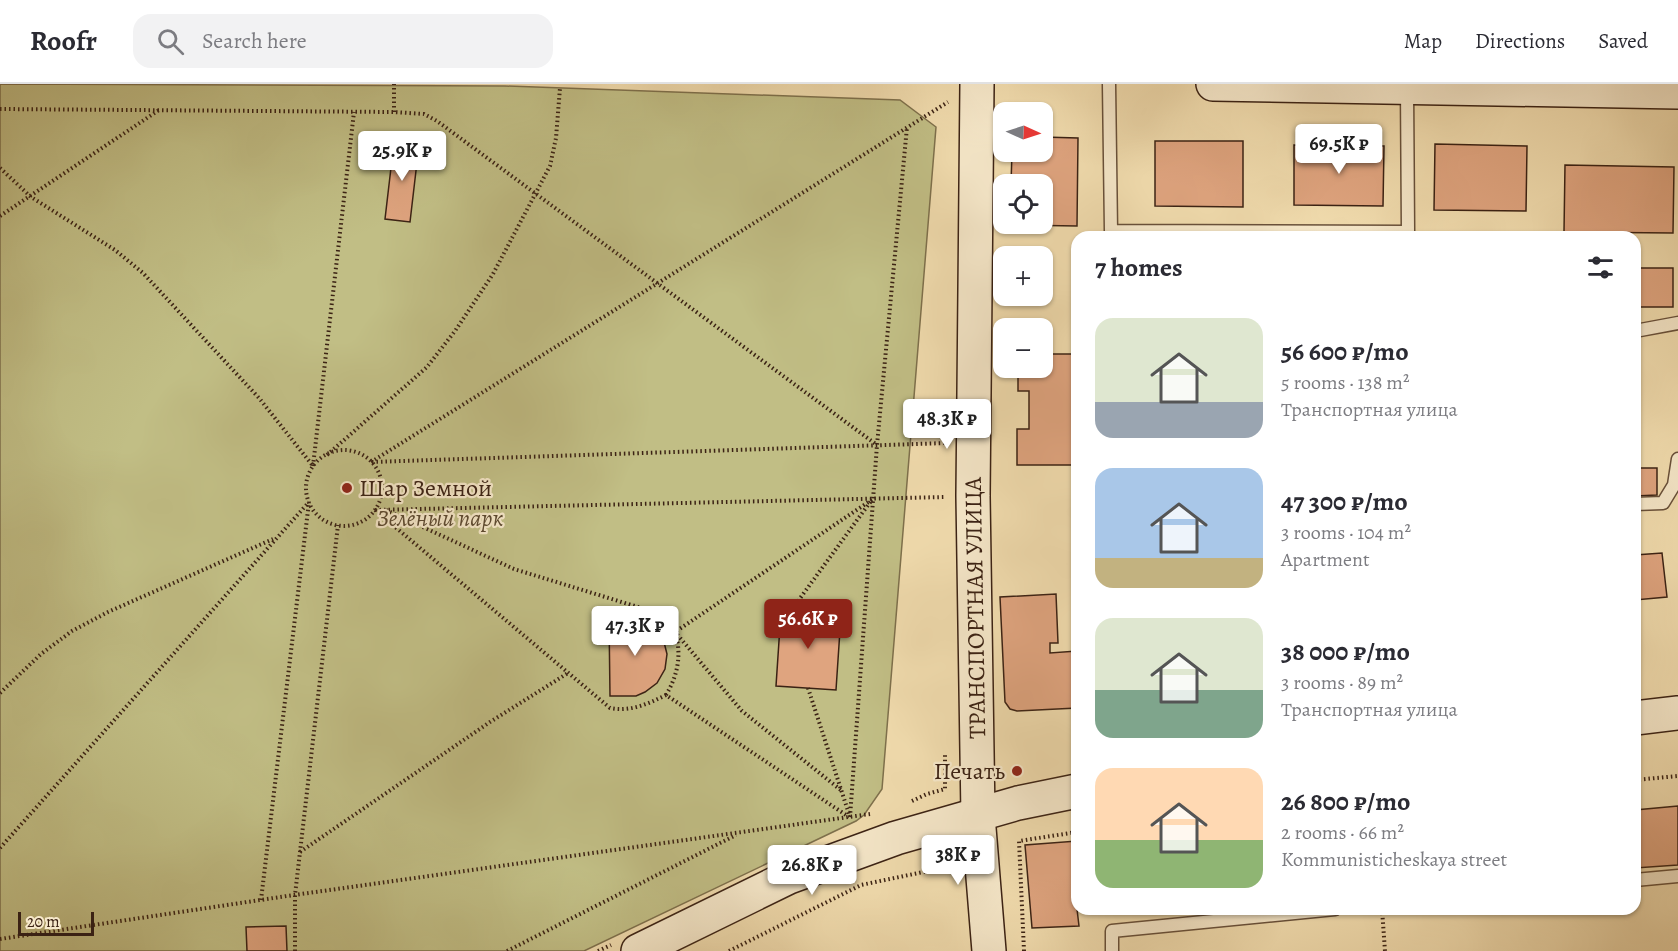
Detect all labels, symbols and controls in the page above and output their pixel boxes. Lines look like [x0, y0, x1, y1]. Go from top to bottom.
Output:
search box [133, 14, 553, 68]
text: Roofr [30, 22, 97, 60]
icon: search [154, 25, 187, 58]
text: Search here [202, 26, 307, 56]
text: Map [1404, 27, 1442, 55]
text: Directions [1475, 27, 1565, 55]
text: Saved [1598, 27, 1648, 55]
north arrow [993, 102, 1053, 162]
map controls [993, 102, 1053, 378]
pin: 69.5K ₽ [1284, 124, 1394, 175]
text: 69.5K ₽ [1309, 130, 1369, 157]
pin: 25.9K ₽ [347, 131, 457, 182]
text: 25.9K ₽ [372, 137, 432, 164]
button: locate [993, 174, 1053, 234]
button: + [993, 246, 1053, 306]
text: 7 homes [1095, 250, 1183, 285]
icon: filters [1584, 251, 1617, 284]
button: − [993, 318, 1053, 378]
text: 56 600 ₽/mo [1281, 334, 1409, 369]
icon: home [1143, 342, 1215, 414]
text: 5 rooms · 138 m² [1281, 369, 1410, 396]
text: Транспортная улица [1281, 396, 1458, 423]
pin: 48.3K ₽ [892, 399, 1002, 450]
text: 48.3K ₽ [917, 405, 977, 432]
place label: Шар Земной [359, 472, 492, 504]
street label: ТРАНСПОРТНАЯ УЛИЦА [957, 476, 993, 739]
marker: Шар Земной [340, 481, 354, 495]
text: 47 300 ₽/mo [1281, 484, 1408, 519]
icon: home [1143, 492, 1215, 564]
park label: Зелёный парк [377, 502, 503, 534]
text: 3 rooms · 104 m² [1281, 519, 1411, 546]
text: Apartment [1281, 546, 1370, 573]
pin: 56.6K ₽ [753, 599, 863, 650]
text: 56.6K ₽ [778, 605, 838, 632]
pin: 47.3K ₽ [580, 606, 690, 657]
text: 47.3K ₽ [606, 612, 664, 639]
text: 38 000 ₽/mo [1281, 634, 1410, 669]
icon: home [1143, 642, 1215, 714]
text: 3 rooms · 89 m² [1281, 669, 1403, 696]
text: Транспортная улица [1281, 696, 1458, 723]
place label: Печать [934, 755, 1006, 787]
marker: Печать [1010, 764, 1024, 778]
text: 26 800 ₽/mo [1281, 784, 1410, 819]
icon: home [1143, 792, 1215, 864]
text: 2 rooms · 66 m² [1281, 819, 1404, 846]
pin: 38K ₽ [916, 835, 1000, 886]
text: 38K ₽ [936, 841, 980, 868]
pin: 26.8K ₽ [757, 845, 867, 896]
text: Kommunisticheskaya street [1281, 846, 1507, 873]
text: 26.8K ₽ [782, 851, 842, 878]
scale bar [18, 909, 94, 936]
text: 20 m [27, 911, 60, 933]

